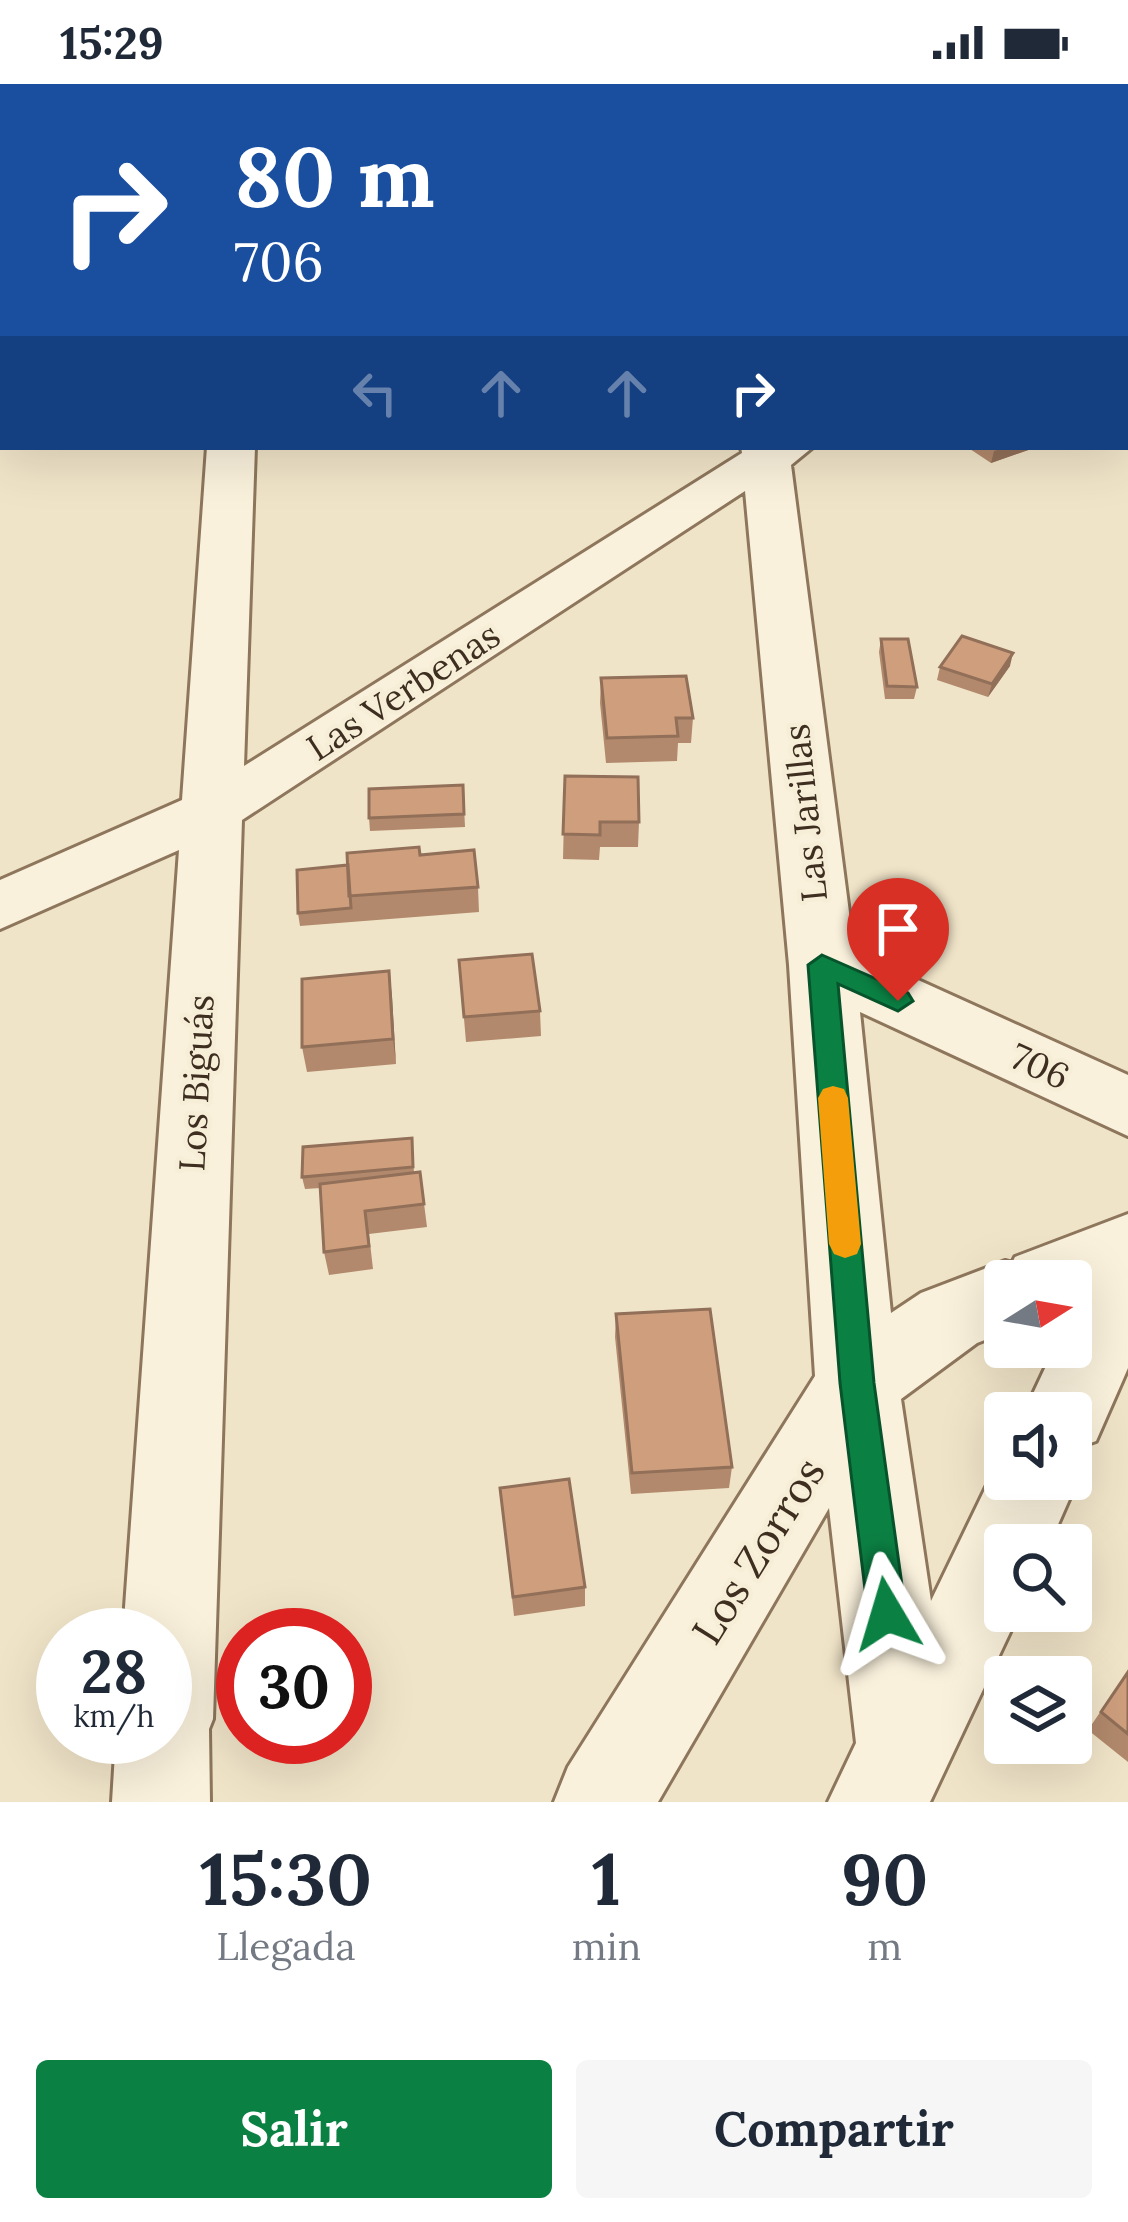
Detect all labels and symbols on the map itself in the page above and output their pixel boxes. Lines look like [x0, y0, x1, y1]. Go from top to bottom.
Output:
street label: Las Verbenas [298, 612, 508, 770]
street label: Las Jarillas [773, 722, 837, 904]
pin [847, 878, 949, 1001]
street label: Los Biguás [168, 993, 224, 1173]
street label: 706 [1003, 1033, 1077, 1099]
north arrow [984, 1260, 1092, 1368]
street label: Los Zorros [680, 1448, 836, 1654]
position arrow [824, 1551, 950, 1677]
speed limit sign: 30 [216, 1608, 372, 1764]

